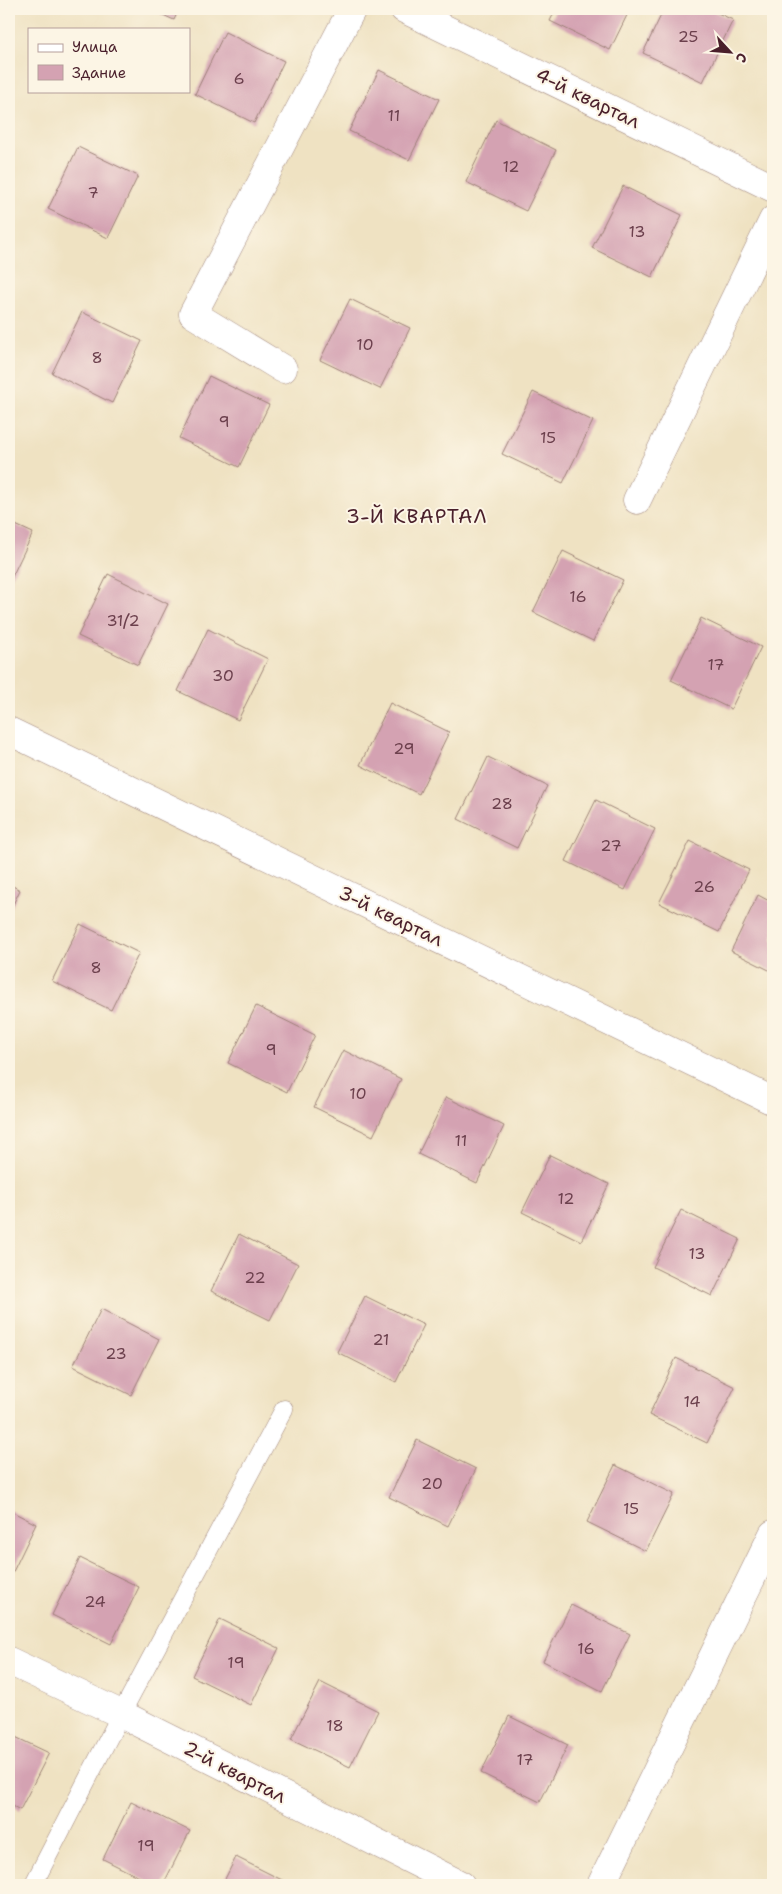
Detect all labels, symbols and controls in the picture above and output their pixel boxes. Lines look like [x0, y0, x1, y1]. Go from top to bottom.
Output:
house number: 25 [678, 26, 698, 47]
legend [28, 28, 190, 92]
north arrow [704, 28, 754, 78]
text: Улица [72, 37, 118, 57]
text: С [732, 50, 752, 66]
street label: 4-й квартал [532, 62, 645, 134]
text: Здание [72, 63, 126, 83]
house number: 6 [233, 68, 245, 89]
house number: 11 [388, 105, 400, 126]
house number: 12 [502, 156, 520, 177]
house number: 7 [87, 182, 99, 203]
house number: 13 [628, 221, 646, 242]
house number: 10 [356, 334, 374, 355]
house number: 8 [91, 347, 103, 368]
house number: 9 [218, 411, 230, 432]
house number: 15 [540, 427, 556, 448]
district label: 3-Й КВАРТАЛ [346, 503, 488, 529]
house number: 16 [569, 586, 587, 607]
house number: 31/2 [106, 610, 140, 631]
house number: 17 [707, 654, 725, 675]
house number: 30 [212, 665, 234, 686]
house number: 29 [393, 738, 415, 759]
house number: 28 [491, 793, 513, 814]
house number: 27 [600, 835, 622, 856]
house number: 26 [693, 876, 715, 897]
street label: 3-й квартал [335, 880, 448, 952]
house number: 8 [90, 957, 102, 978]
house number: 9 [265, 1039, 277, 1060]
house number: 10 [349, 1083, 367, 1104]
house number: 11 [455, 1130, 467, 1151]
house number: 12 [557, 1188, 575, 1209]
house number: 13 [688, 1243, 706, 1264]
house number: 22 [244, 1267, 266, 1288]
house number: 21 [372, 1329, 390, 1350]
house number: 23 [105, 1343, 127, 1364]
house number: 14 [683, 1391, 701, 1412]
house number: 20 [421, 1473, 443, 1494]
house number: 15 [623, 1498, 639, 1519]
house number: 24 [84, 1591, 106, 1612]
house number: 16 [577, 1638, 595, 1659]
house number: 19 [227, 1652, 245, 1673]
house number: 18 [326, 1715, 344, 1736]
street label: 2-й квартал [179, 1735, 291, 1809]
house number: 17 [516, 1749, 534, 1770]
house number: 19 [137, 1835, 155, 1856]

